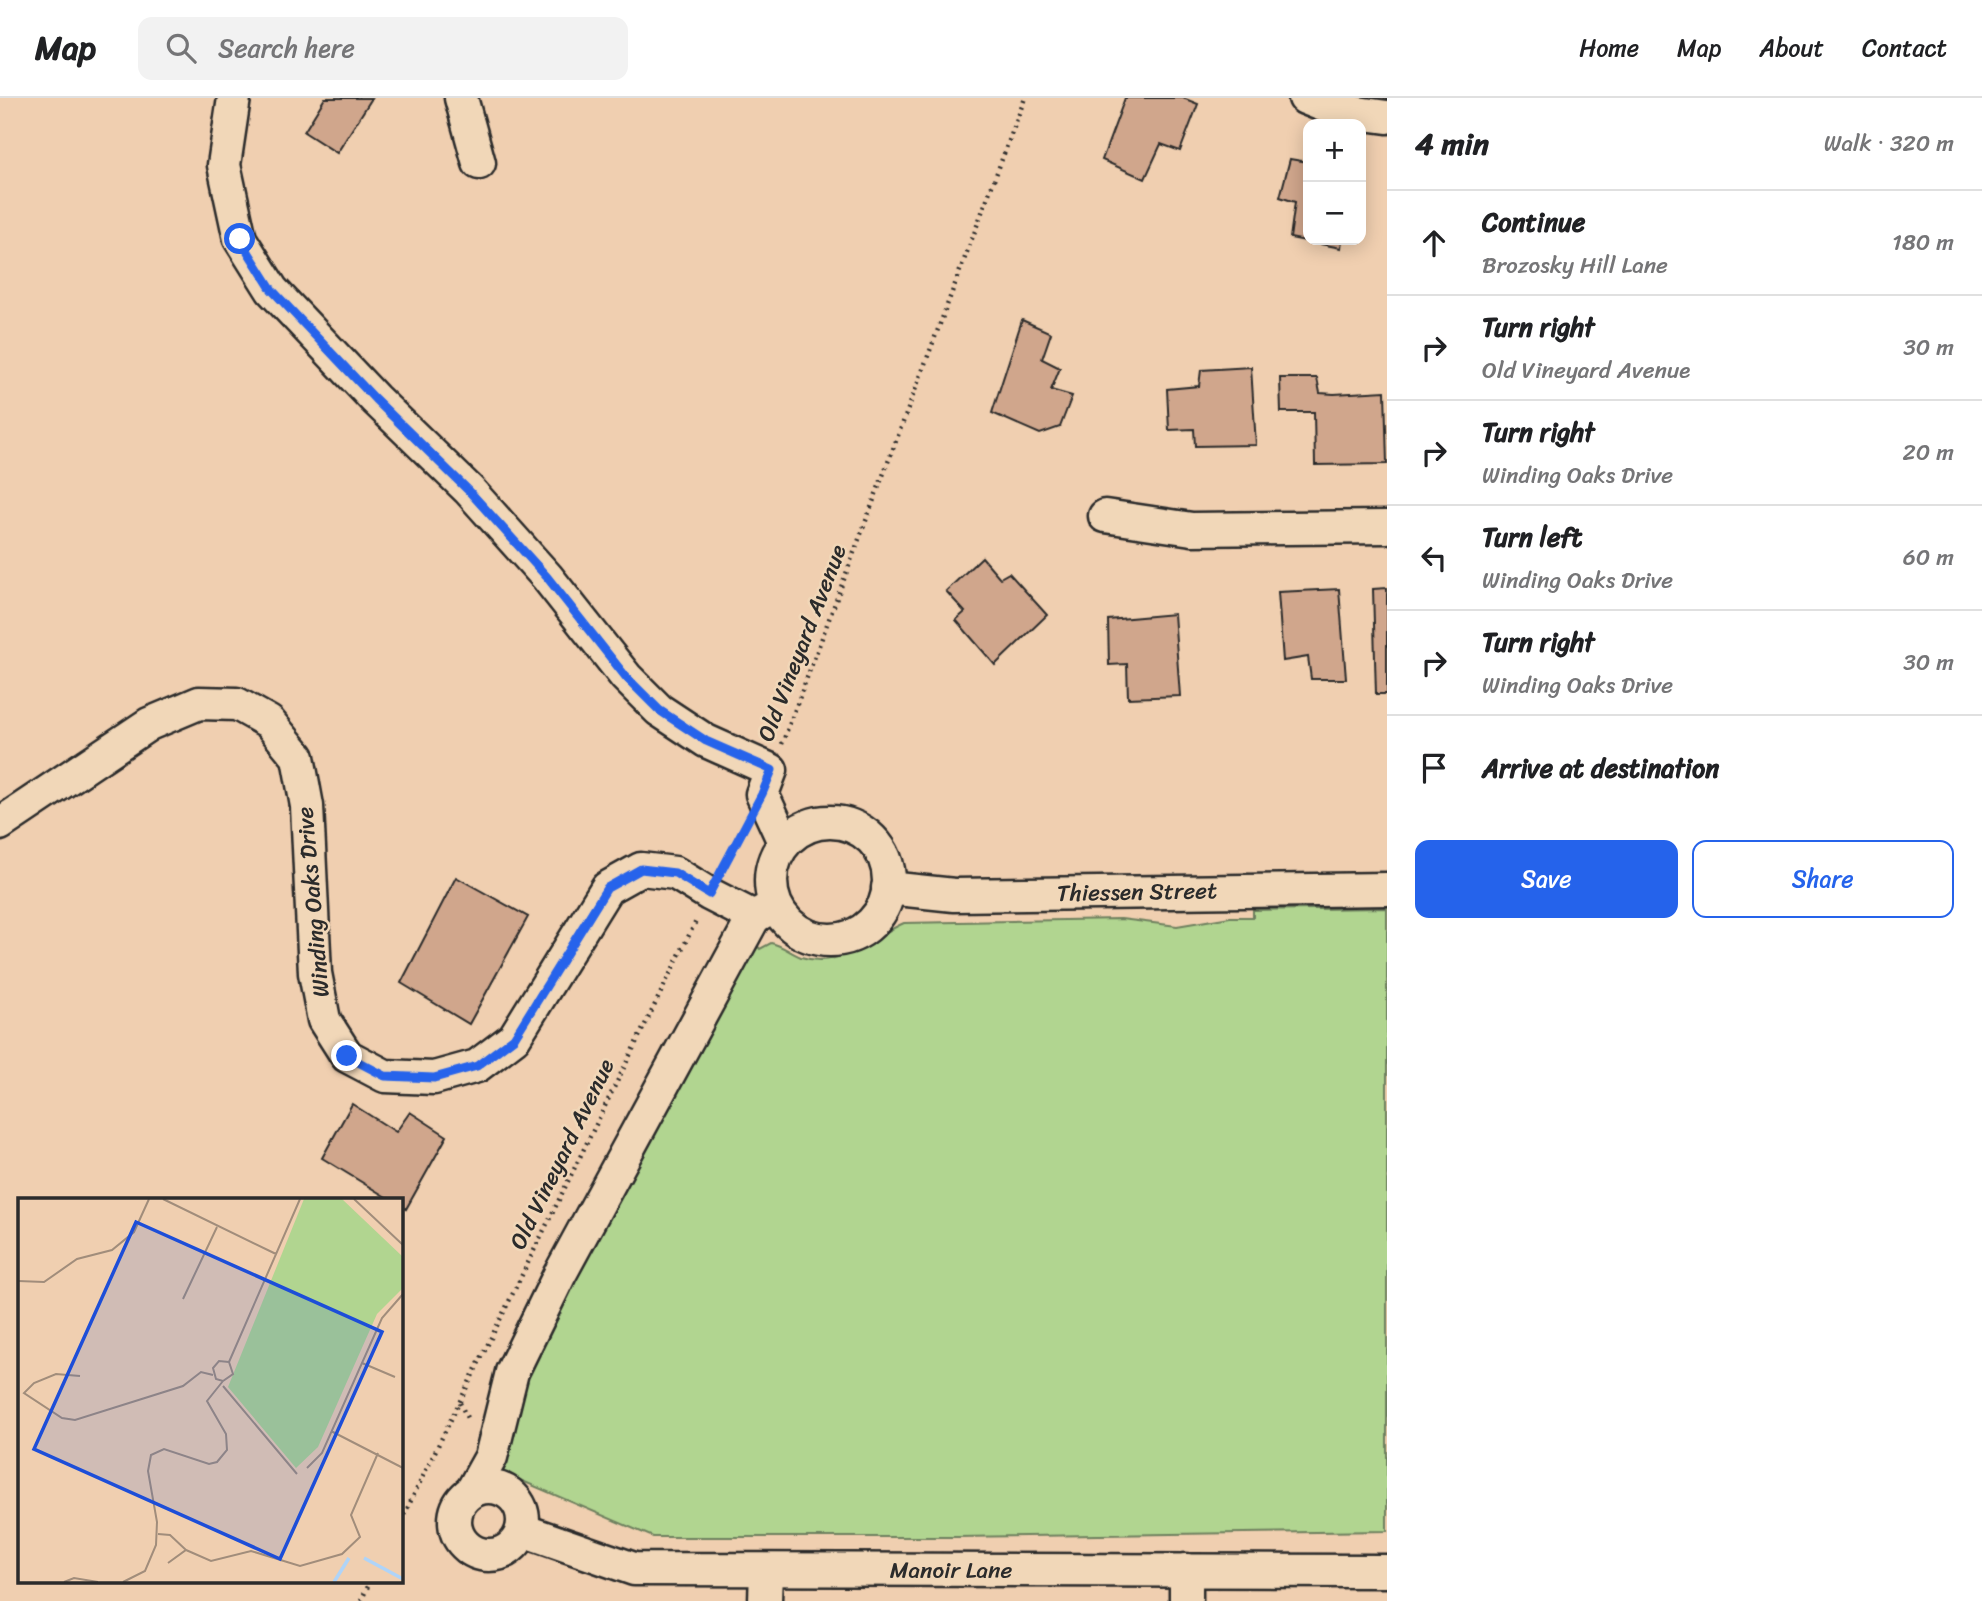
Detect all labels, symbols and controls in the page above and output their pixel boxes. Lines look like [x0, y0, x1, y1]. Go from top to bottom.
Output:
search box [138, 17, 628, 80]
text: Map [35, 19, 96, 77]
text: Search here [218, 25, 355, 71]
text: Home [1579, 27, 1639, 69]
text: Map [1677, 27, 1721, 69]
text: About [1759, 27, 1824, 69]
text: Contact [1862, 27, 1947, 69]
icon: search [162, 29, 200, 67]
text: 4 min [1415, 117, 1489, 171]
map controls [1303, 119, 1366, 245]
button: + [1303, 119, 1366, 182]
text: Walk · 320 m [1824, 123, 1954, 164]
button: − [1303, 182, 1366, 245]
text: Continue [1482, 199, 1585, 245]
text: 180 m [1892, 222, 1954, 263]
route start [224, 223, 255, 254]
icon: ahead [1415, 224, 1453, 262]
text: Brozosky Hill Lane [1482, 245, 1668, 286]
text: Turn right [1482, 304, 1595, 350]
text: 30 m [1903, 327, 1954, 368]
icon: right [1415, 329, 1453, 367]
text: Old Vineyard Avenue [1482, 350, 1690, 391]
text: Turn right [1482, 409, 1595, 455]
text: 20 m [1903, 432, 1954, 473]
icon: right [1415, 434, 1453, 472]
text: Winding Oaks Drive [1482, 455, 1673, 496]
text: Turn left [1482, 514, 1582, 560]
text: 60 m [1903, 537, 1954, 578]
street label: Old Vineyard Avenue [746, 538, 858, 748]
icon: left [1415, 539, 1453, 577]
text: Winding Oaks Drive [1482, 560, 1673, 601]
text: Turn right [1482, 619, 1595, 665]
text: 30 m [1903, 642, 1954, 683]
icon: right [1415, 644, 1453, 682]
text: Winding Oaks Drive [1482, 665, 1673, 706]
text: Arrive at destination [1482, 745, 1719, 791]
icon: arrive [1415, 749, 1453, 787]
street label: Winding Oaks Drive [284, 805, 342, 999]
button: Save [1415, 840, 1678, 918]
button: Share [1692, 840, 1954, 918]
street label: Thiessen Street [1057, 870, 1217, 914]
route end [331, 1040, 362, 1071]
street label: Old Vineyard Avenue [498, 1051, 626, 1257]
inset map [18, 1198, 402, 1584]
street label: Manoir Lane [890, 1550, 1012, 1591]

